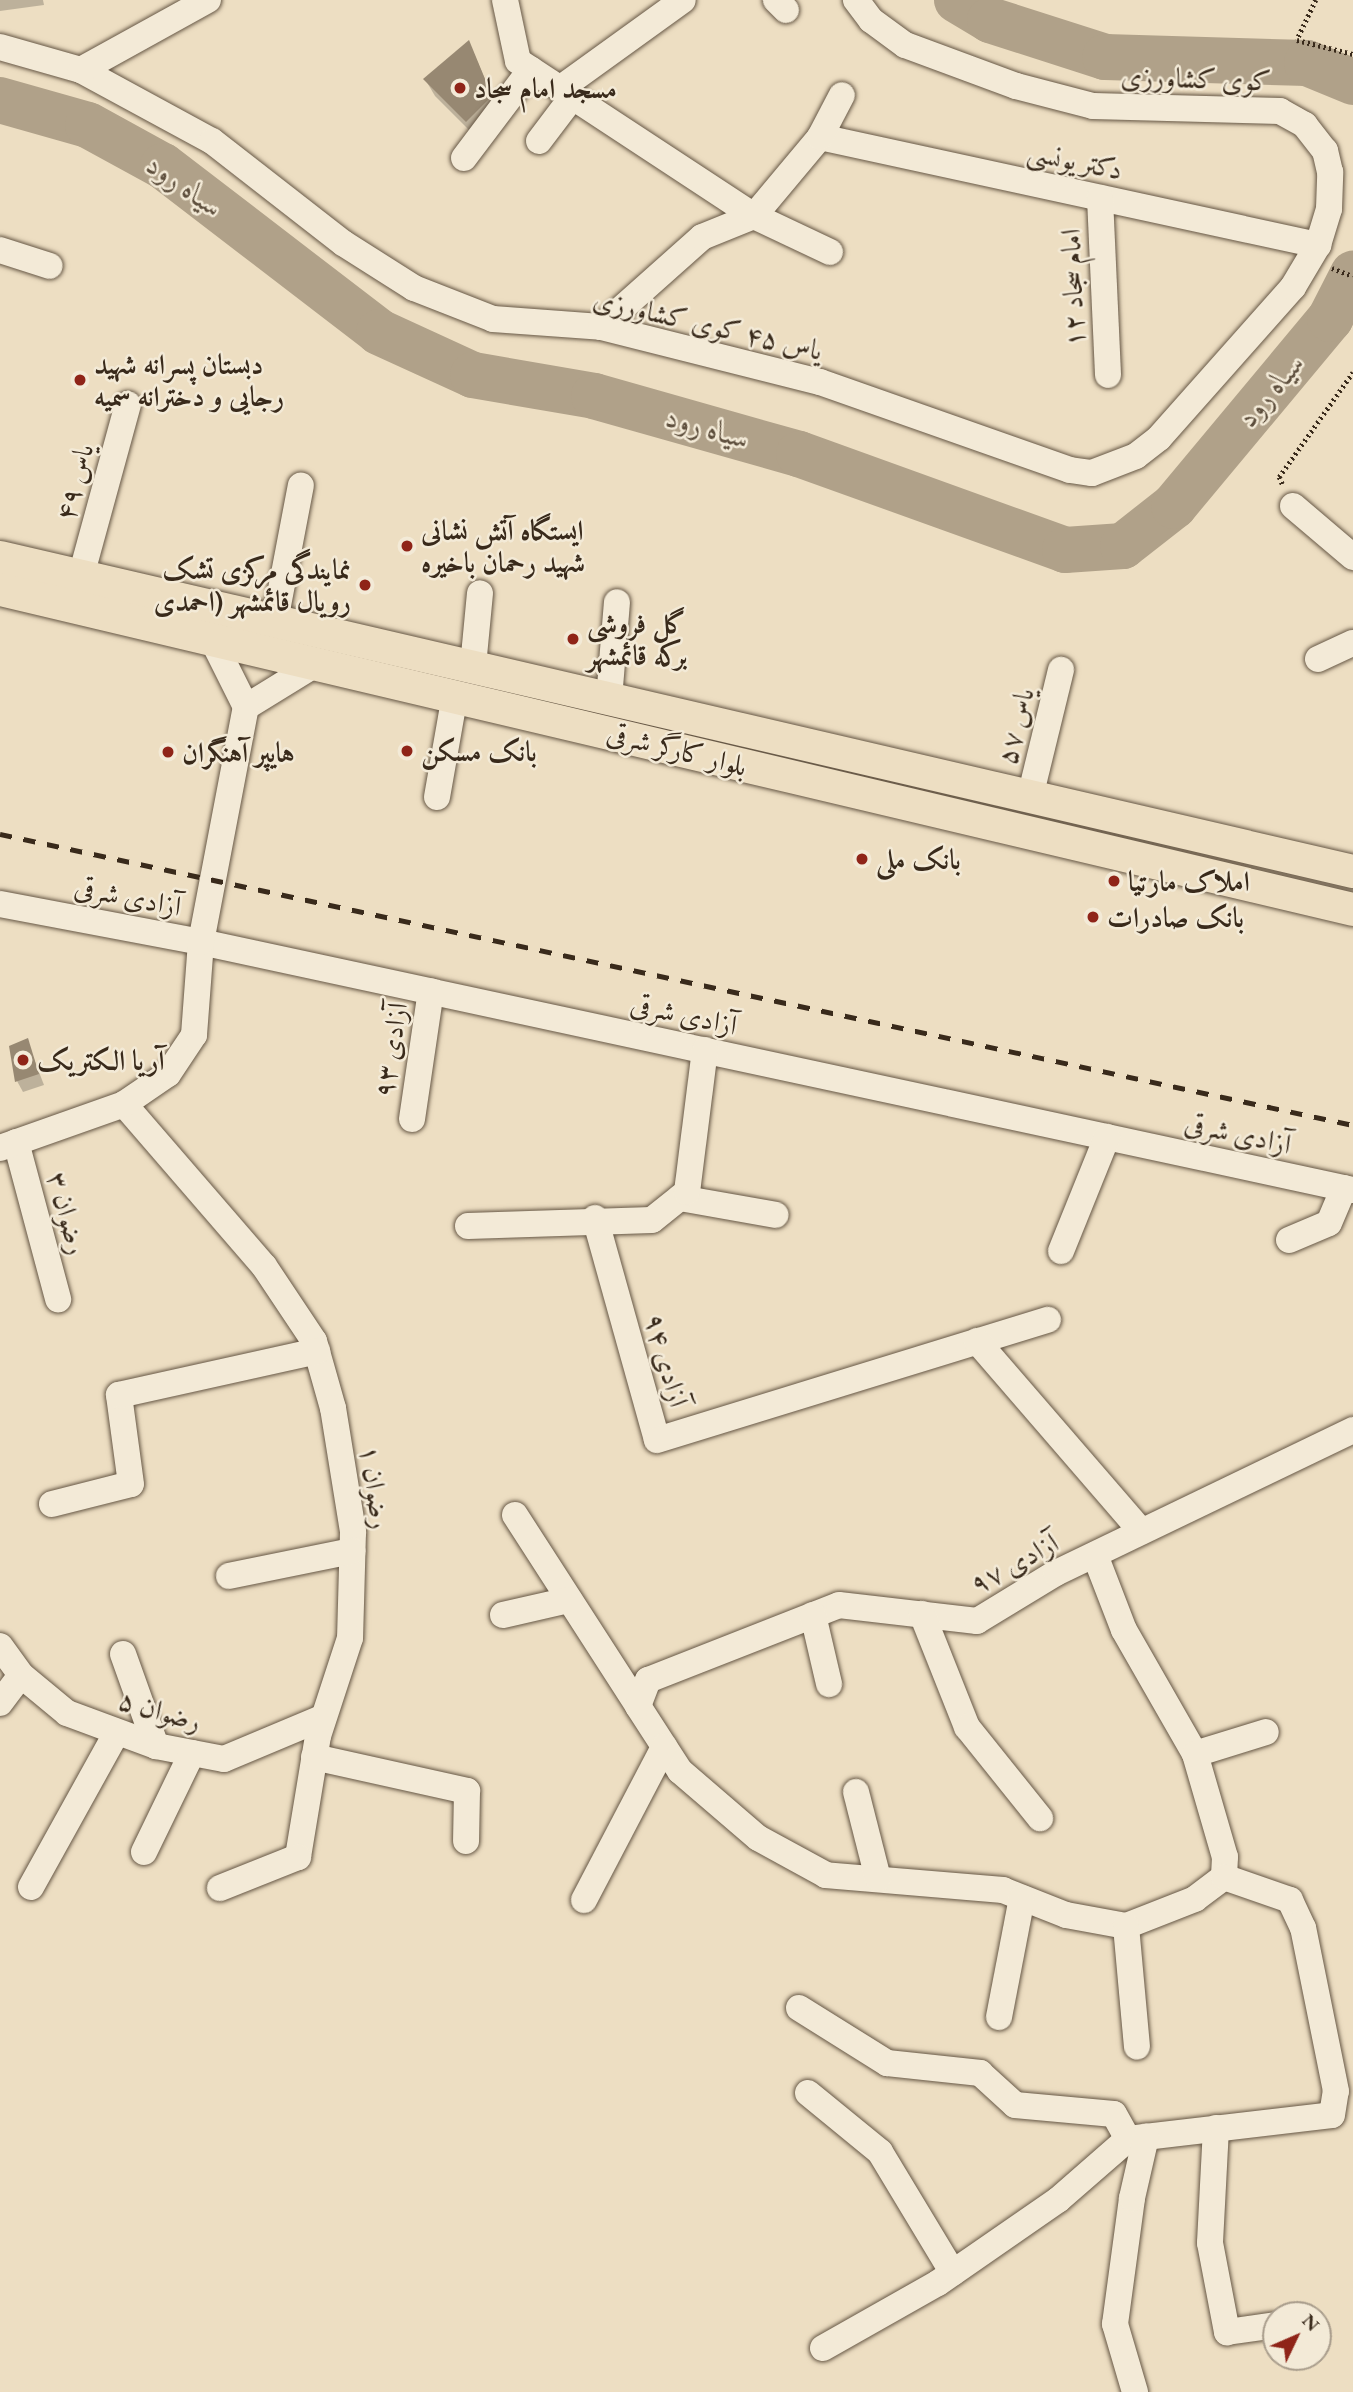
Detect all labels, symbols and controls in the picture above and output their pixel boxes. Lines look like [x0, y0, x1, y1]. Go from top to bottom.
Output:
street label: کوی کشاورزی [1120, 59, 1272, 97]
place label: مسجد امام سجاد [474, 71, 617, 105]
marker: مسجد امام سجاد [452, 80, 468, 96]
street label: دکتر یونسی [1024, 134, 1126, 186]
water label: سیاه رود [140, 147, 230, 225]
street label: امام سجاد ۱۲ [1053, 228, 1091, 348]
street label: یاس ۴۵ کوی کشاورزی [590, 281, 826, 367]
water label: سیاه رود [1230, 346, 1312, 434]
place label: دبستان پسرانه شهید رجایی و دخترانه سمیه [94, 347, 284, 413]
marker: دبستان پسرانه شهید رجایی و دخترانه سمیه [72, 372, 88, 388]
water label: سیاه رود [662, 399, 754, 457]
street label: یاس ۴۹ [48, 440, 100, 524]
place label: ایستگاه آتش نشانی شهید رحمان باخیره [421, 513, 585, 579]
marker: ایستگاه آتش نشانی شهید رحمان باخیره [399, 538, 415, 554]
place label: نمایندگی مرکزی تشک رویال قائمشهر (احمدی [154, 552, 351, 618]
marker: نمایندگی مرکزی تشک رویال قائمشهر (احمدی [357, 577, 373, 593]
place label: گل فروشی برکه قائمشهر [587, 606, 687, 672]
marker: گل فروشی برکه قائمشهر [565, 631, 581, 647]
street label: یاس ۵۷ [989, 684, 1041, 768]
street label: بلوار کارگر شرقی [603, 715, 751, 783]
place label: بانک مسکن [421, 734, 537, 768]
place label: هایپر آهنگران [182, 735, 295, 769]
marker: بانک مسکن [399, 743, 415, 759]
marker: هایپر آهنگران [160, 744, 176, 760]
place label: بانک ملی [876, 842, 961, 876]
marker: بانک ملی [854, 851, 870, 867]
place label: املاک مارتیا [1128, 864, 1250, 898]
street label: آزادی شرقی [72, 869, 184, 923]
marker: املاک مارتیا [1106, 873, 1122, 889]
place label: بانک صادرات [1107, 900, 1244, 934]
marker: بانک صادرات [1085, 909, 1101, 925]
street label: آزادی شرقی [628, 986, 740, 1042]
street label: آزادی ۹۳ [366, 1000, 414, 1100]
place label: آریا الکتریک [37, 1043, 164, 1077]
marker: آریا الکتریک [15, 1052, 31, 1068]
street label: آزادی شرقی [1182, 1105, 1294, 1161]
street label: رضوان ۳ [41, 1168, 95, 1258]
street label: آزادی ۹۴ [638, 1309, 696, 1411]
street label: رضوان ۱ [353, 1443, 399, 1531]
street label: آزادی ۹۷ [964, 1525, 1064, 1601]
street label: رضوان ۵ [115, 1682, 205, 1738]
north arrow [1262, 2301, 1332, 2371]
text: N [1297, 2308, 1325, 2337]

